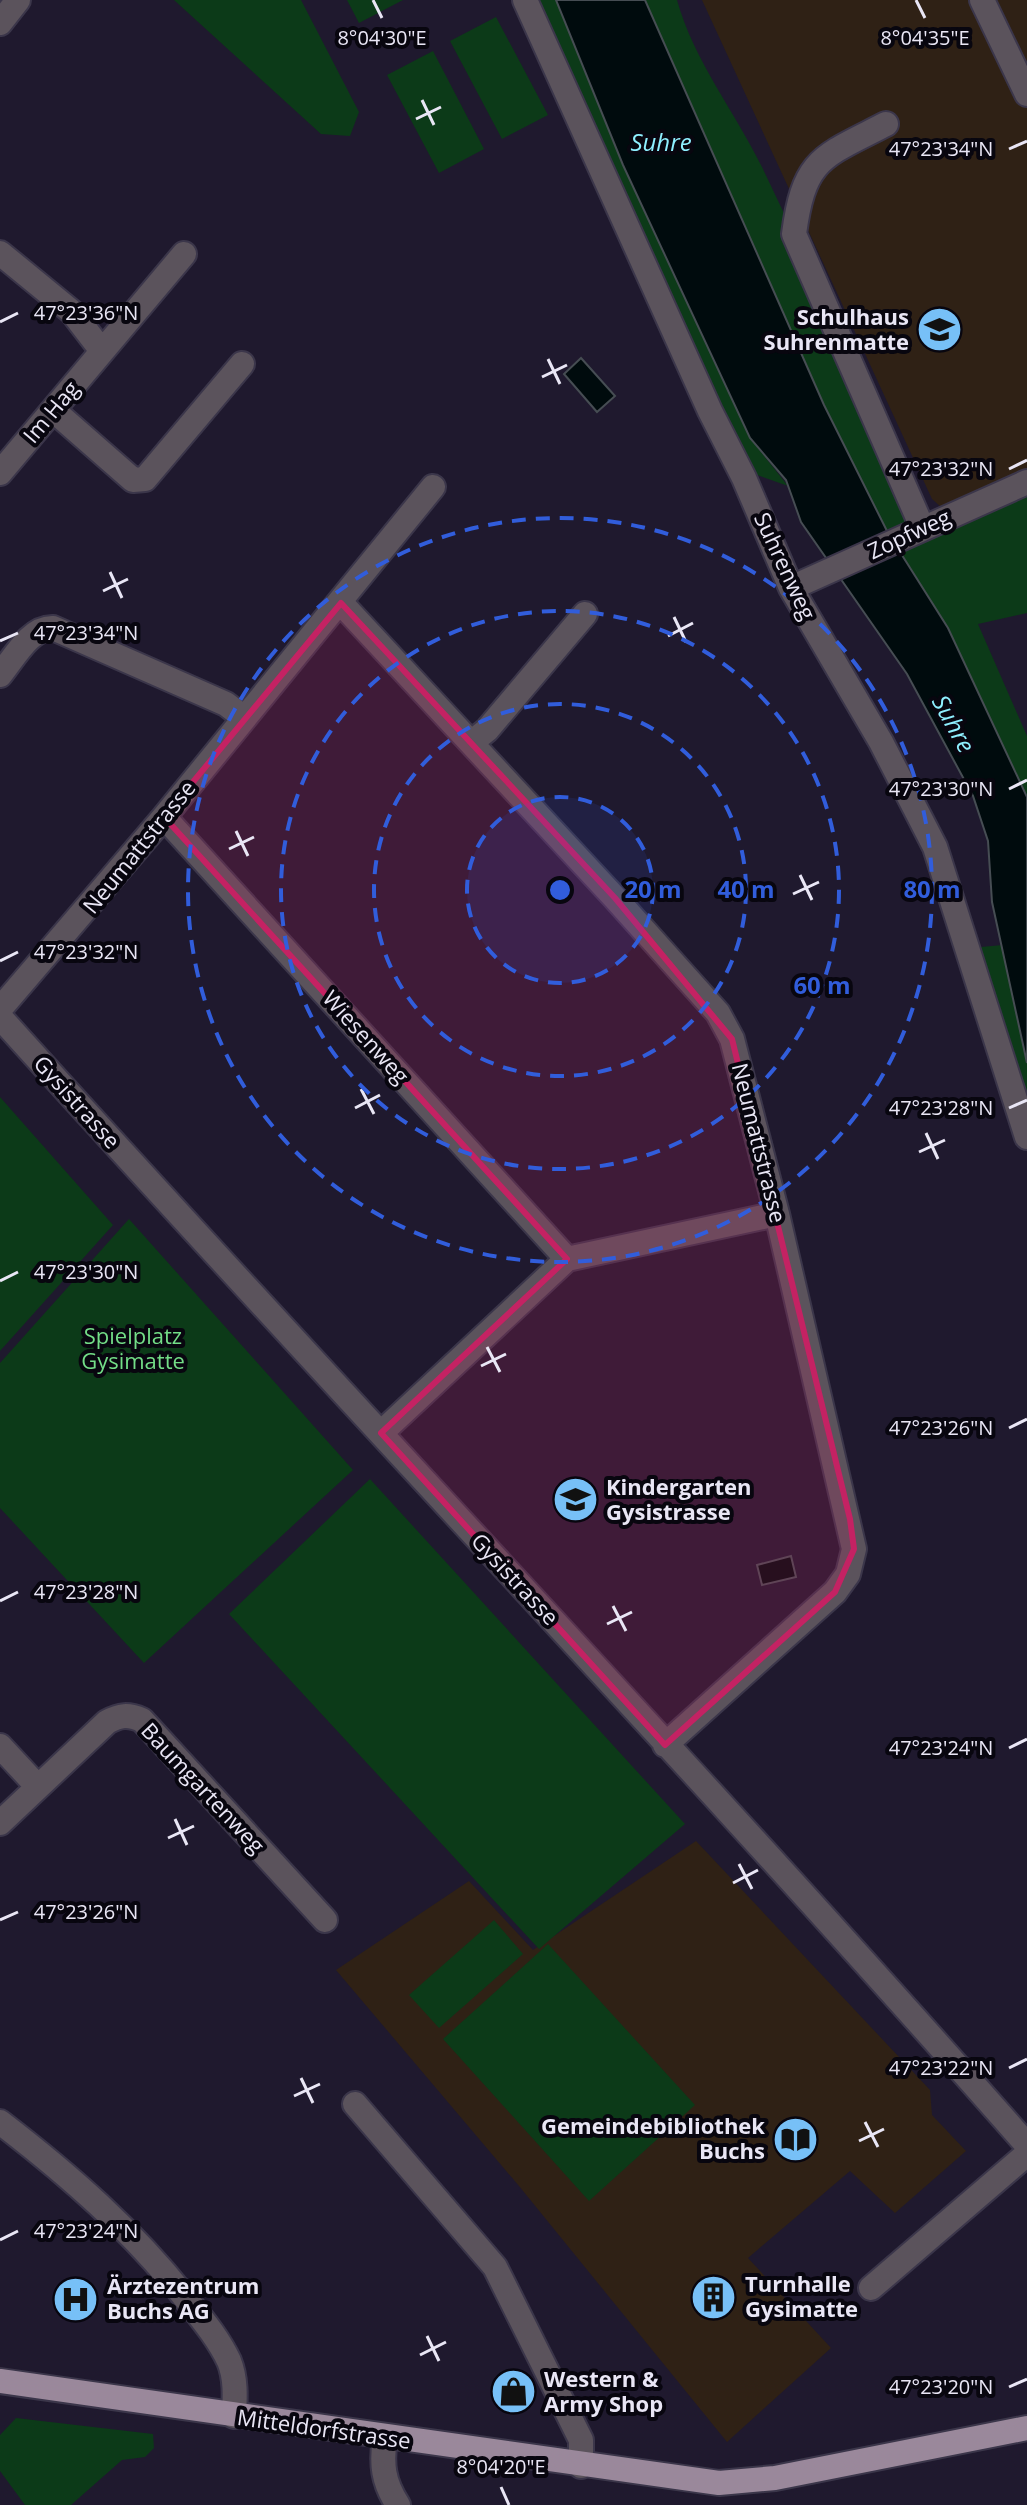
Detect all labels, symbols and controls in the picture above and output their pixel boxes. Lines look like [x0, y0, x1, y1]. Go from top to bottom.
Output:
text: 8°04'30"E [337, 24, 427, 51]
text: 8°04'35"E [880, 24, 970, 51]
water label: Suhre [630, 125, 692, 158]
text: 47°23'34"N [889, 135, 993, 162]
text: 47°23'36"N [34, 299, 138, 326]
place label: Schulhaus Suhrenmatte [764, 301, 909, 356]
school or university icon: Schulhaus Suhrenmatte [916, 306, 964, 354]
street label: Im Hag [15, 374, 85, 449]
text: 47°23'32"N [889, 455, 993, 482]
street label: Zopfweg [862, 501, 955, 565]
street label: Suhrenweg [748, 507, 824, 624]
text: 47°23'34"N [34, 619, 138, 646]
water label: Suhre [925, 689, 984, 758]
street label: Neumattstrasse [75, 773, 201, 919]
text: 47°23'30"N [889, 775, 993, 802]
text: 20 m [624, 872, 682, 905]
text: 40 m [717, 872, 775, 905]
text: 80 m [903, 872, 961, 905]
centre of rings [546, 876, 574, 904]
text: 47°23'32"N [34, 938, 138, 965]
text: 60 m [793, 968, 851, 1001]
street label: Wiesenweg [317, 983, 417, 1089]
street label: Gysistrasse [28, 1048, 128, 1154]
street label: Neumattstrasse [726, 1060, 794, 1226]
text: 47°23'28"N [889, 1094, 993, 1121]
text: 47°23'30"N [34, 1258, 138, 1285]
park label: Spielplatz Gysimatte [81, 1320, 185, 1375]
text: 47°23'26"N [889, 1414, 993, 1441]
place label: Kindergarten Gysistrasse [606, 1471, 751, 1526]
school or university icon: Kindergarten Gysistrasse [551, 1476, 599, 1524]
street label: Gysistrasse [465, 1526, 566, 1631]
text: 47°23'28"N [34, 1578, 138, 1605]
street label: Baumgartenweg [135, 1715, 272, 1859]
text: 47°23'24"N [889, 1734, 993, 1761]
text: 47°23'26"N [34, 1898, 138, 1925]
text: 47°23'22"N [889, 2054, 993, 2081]
place label: Gemeindebibliothek Buchs [541, 2110, 765, 2165]
library icon: Gemeindebibliothek Buchs [772, 2115, 820, 2163]
text: 47°23'24"N [34, 2217, 138, 2244]
place label: Turnhalle Gysimatte [745, 2268, 858, 2323]
place label: Ärztezentrum Buchs AG [107, 2270, 259, 2325]
building icon: Turnhalle Gysimatte [690, 2273, 738, 2321]
hospital icon: Ärztezentrum Buchs AG [52, 2275, 100, 2323]
place label: Western & Army Shop [544, 2363, 663, 2418]
shop icon: Western & Army Shop [489, 2368, 537, 2416]
text: 47°23'20"N [889, 2373, 993, 2400]
street label: Mitteldorfstrasse [235, 2401, 413, 2455]
text: 8°04'20"E [456, 2453, 546, 2480]

